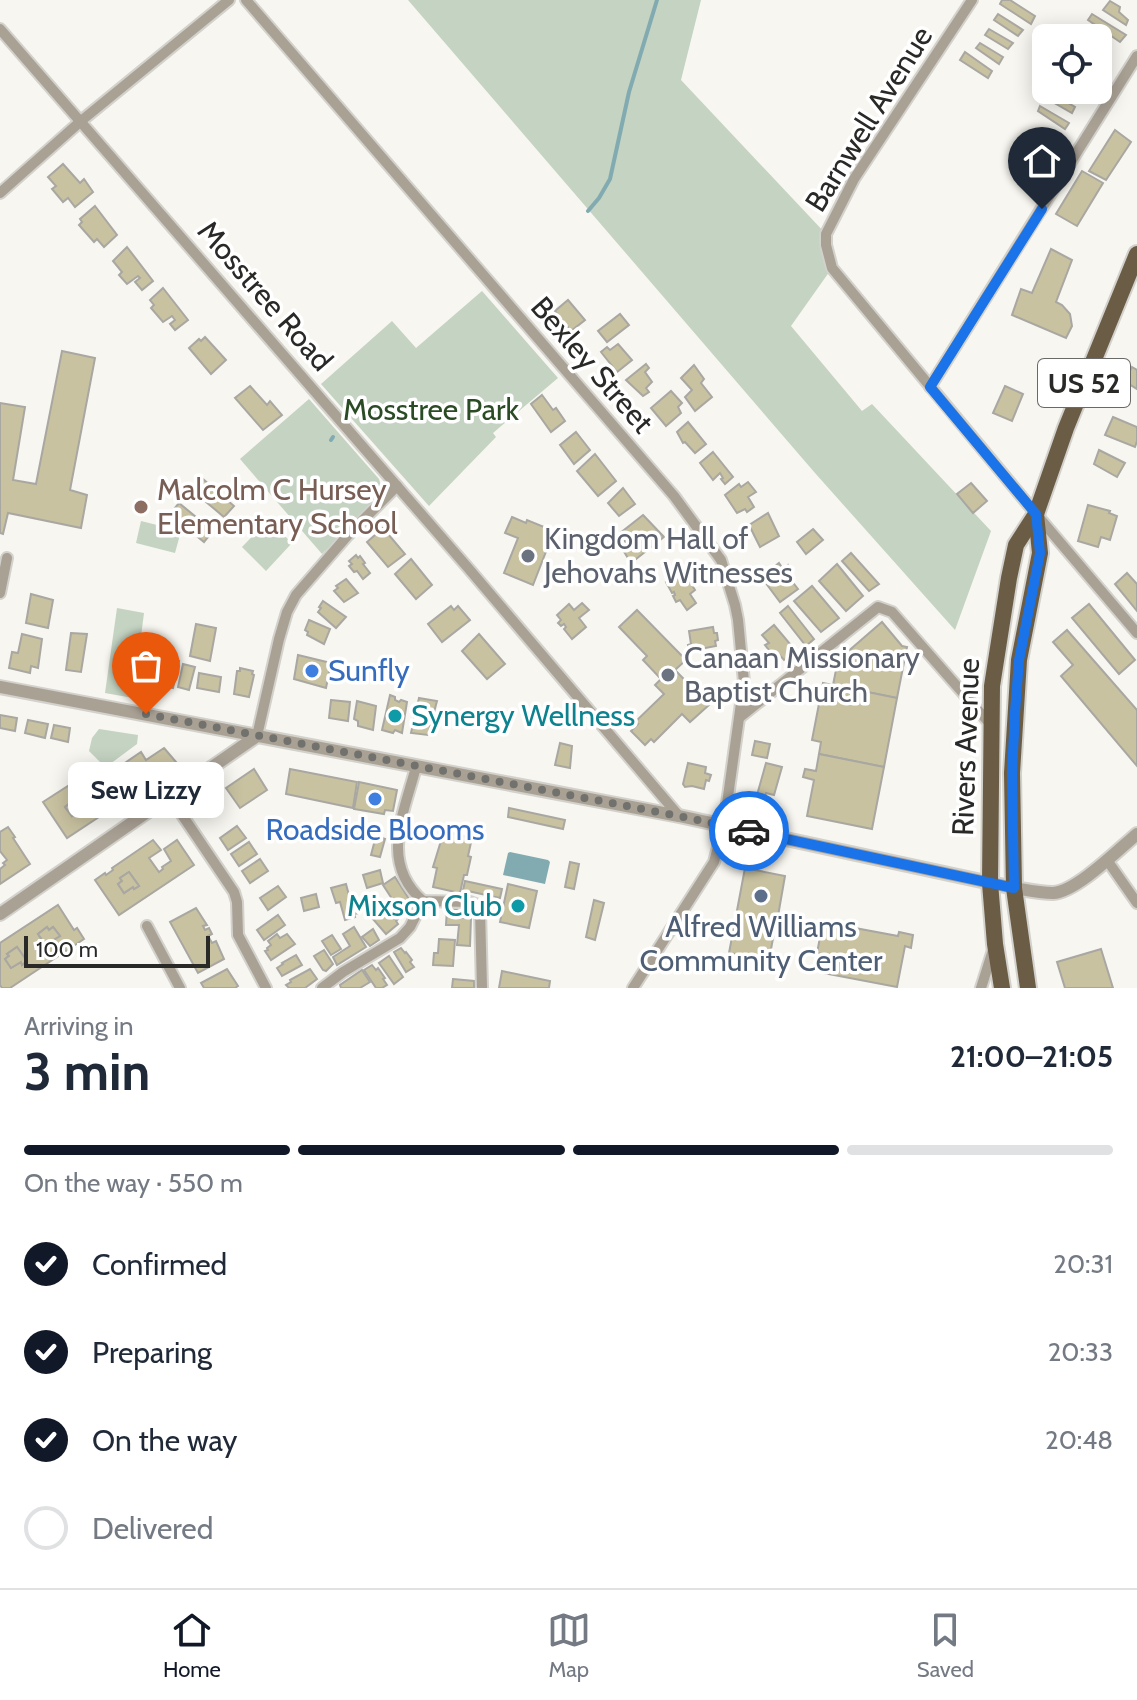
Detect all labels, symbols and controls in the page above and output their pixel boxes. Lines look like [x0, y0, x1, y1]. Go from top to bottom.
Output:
street label: Barnwell Avenue [797, 19, 940, 218]
map controls [1032, 24, 1112, 104]
button: locate [1032, 24, 1112, 104]
pin [1008, 127, 1076, 209]
icon: home [1020, 139, 1064, 183]
street label: Mosstree Road [190, 213, 341, 378]
street label: Bexley Street [523, 289, 662, 440]
road number: US 52 [1038, 359, 1130, 407]
park label: Mosstree Park [343, 391, 520, 428]
place label: Malcolm C Hursey Elementary School [157, 471, 397, 542]
marker: Malcolm C Hursey Elementary School [132, 498, 150, 516]
place label: Kingdom Hall of Jehovahs Witnesses [543, 520, 793, 591]
marker: Kingdom Hall of Jehovahs Witnesses [519, 547, 537, 565]
pin [112, 632, 180, 714]
place label: Canaan Missionary Baptist Church [684, 639, 920, 710]
icon: bag [124, 644, 168, 688]
place label: Sunfly [328, 652, 410, 689]
street label: Rivers Avenue [944, 657, 987, 837]
marker: Sunfly [303, 662, 321, 680]
marker: Canaan Missionary Baptist Church [659, 666, 677, 684]
place label: Synergy Wellness [411, 697, 635, 734]
marker: Synergy Wellness [386, 707, 404, 725]
callout: Sew Lizzy [68, 762, 224, 818]
text: Sew Lizzy [91, 774, 201, 806]
marker: Roadside Blooms [366, 790, 384, 808]
courier [709, 791, 789, 871]
icon: car [727, 809, 771, 853]
place label: Roadside Blooms [265, 811, 485, 848]
place label: Mixson Club [347, 887, 502, 924]
marker: Alfred Williams Community Center [752, 887, 770, 905]
marker: Mixson Club [509, 897, 527, 915]
place label: Alfred Williams Community Center [640, 908, 883, 979]
scale bar [24, 932, 210, 968]
text: 100 m [36, 936, 98, 963]
text: Arriving in [24, 1010, 134, 1042]
text: 21:00–21:05 [950, 1038, 1113, 1075]
text: 3 min [24, 1040, 150, 1103]
text: On the way · 550 m [24, 1167, 243, 1199]
icon: check [24, 1242, 68, 1286]
text: Confirmed [92, 1246, 227, 1283]
text: 20:31 [1053, 1248, 1113, 1280]
icon: check [24, 1330, 68, 1374]
text: Preparing [92, 1334, 212, 1371]
text: 20:33 [1048, 1336, 1113, 1368]
icon: check [24, 1418, 68, 1462]
text: On the way [92, 1422, 237, 1459]
text: 20:48 [1045, 1424, 1113, 1456]
text: Delivered [92, 1510, 213, 1547]
tab: Home [163, 1608, 221, 1683]
tab: Map [547, 1608, 591, 1683]
tab: Saved [917, 1608, 974, 1683]

